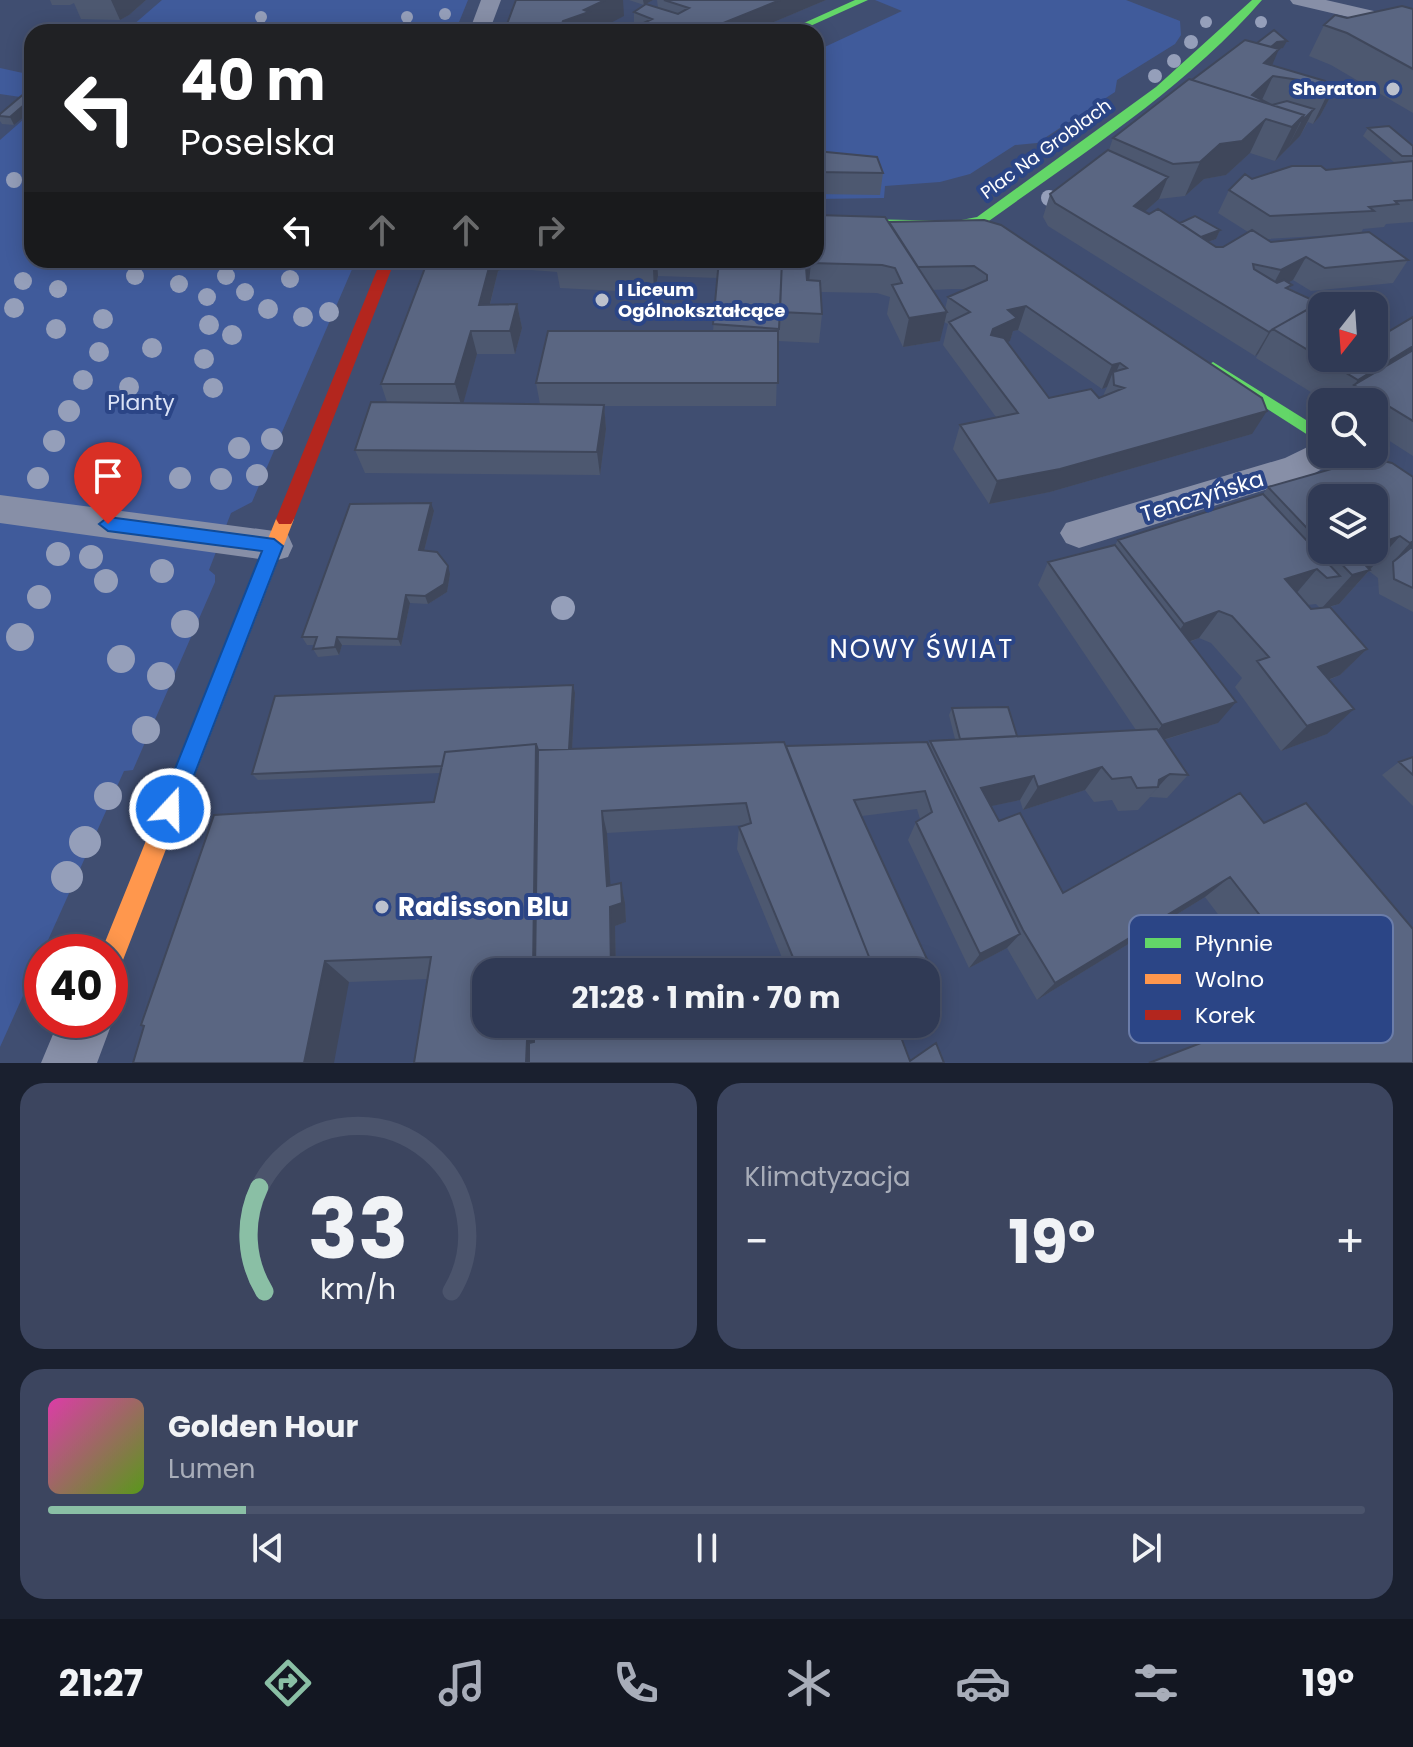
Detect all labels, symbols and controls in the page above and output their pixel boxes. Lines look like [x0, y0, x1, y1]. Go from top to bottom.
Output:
text: 40 m [180, 41, 326, 120]
icon: left [48, 56, 152, 160]
place label: Sheraton [1292, 76, 1377, 101]
marker: Sheraton [1384, 80, 1402, 98]
street label: Plac Na Groblach [975, 93, 1116, 205]
text: Poselska [180, 117, 336, 168]
icon: left [276, 208, 320, 252]
icon: ahead [360, 208, 404, 252]
icon: ahead [444, 208, 488, 252]
icon: right [528, 208, 572, 252]
place label: I Liceum Ogólnokształcące [618, 277, 785, 323]
marker: I Liceum Ogólnokształcące [593, 291, 611, 309]
north arrow [1308, 292, 1388, 372]
map controls [1308, 292, 1388, 564]
park label: Planty [107, 387, 175, 418]
button: search [1308, 388, 1388, 468]
pin [74, 442, 142, 524]
icon: arrive [86, 454, 130, 498]
street label: Tenczyńska [1137, 463, 1267, 530]
button: layers [1308, 484, 1388, 564]
district label: NOWY ŚWIAT [830, 631, 1014, 667]
position arrow [128, 767, 212, 851]
place label: Radisson Blu [398, 889, 569, 925]
marker: Radisson Blu [373, 898, 391, 916]
legend [1129, 915, 1393, 1043]
text: Płynnie [1195, 928, 1273, 959]
speed limit sign: 40 [24, 934, 128, 1038]
text: Wolno [1195, 964, 1264, 995]
text: 21:28 · 1 min · 70 m [571, 976, 841, 1019]
text: Korek [1195, 1000, 1256, 1031]
text: Klimatyzacja [745, 1159, 911, 1195]
text: 33 [308, 1171, 409, 1287]
text: 19° [1008, 1200, 1095, 1284]
text: − [745, 1211, 769, 1272]
text: + [1335, 1211, 1365, 1272]
text: km/h [320, 1269, 396, 1309]
text: Golden Hour [168, 1405, 358, 1448]
text: Lumen [168, 1451, 255, 1487]
icon: previous [246, 1526, 290, 1570]
icon: pause [685, 1526, 729, 1570]
icon: next [1124, 1526, 1168, 1570]
icon: directions [260, 1655, 316, 1711]
icon: music [434, 1655, 490, 1711]
icon: phone [608, 1655, 664, 1711]
icon: climate [781, 1655, 837, 1711]
icon: car [955, 1655, 1011, 1711]
icon: filters [1128, 1655, 1184, 1711]
text: 21:27 [59, 1658, 143, 1709]
text: 19° [1302, 1658, 1354, 1709]

